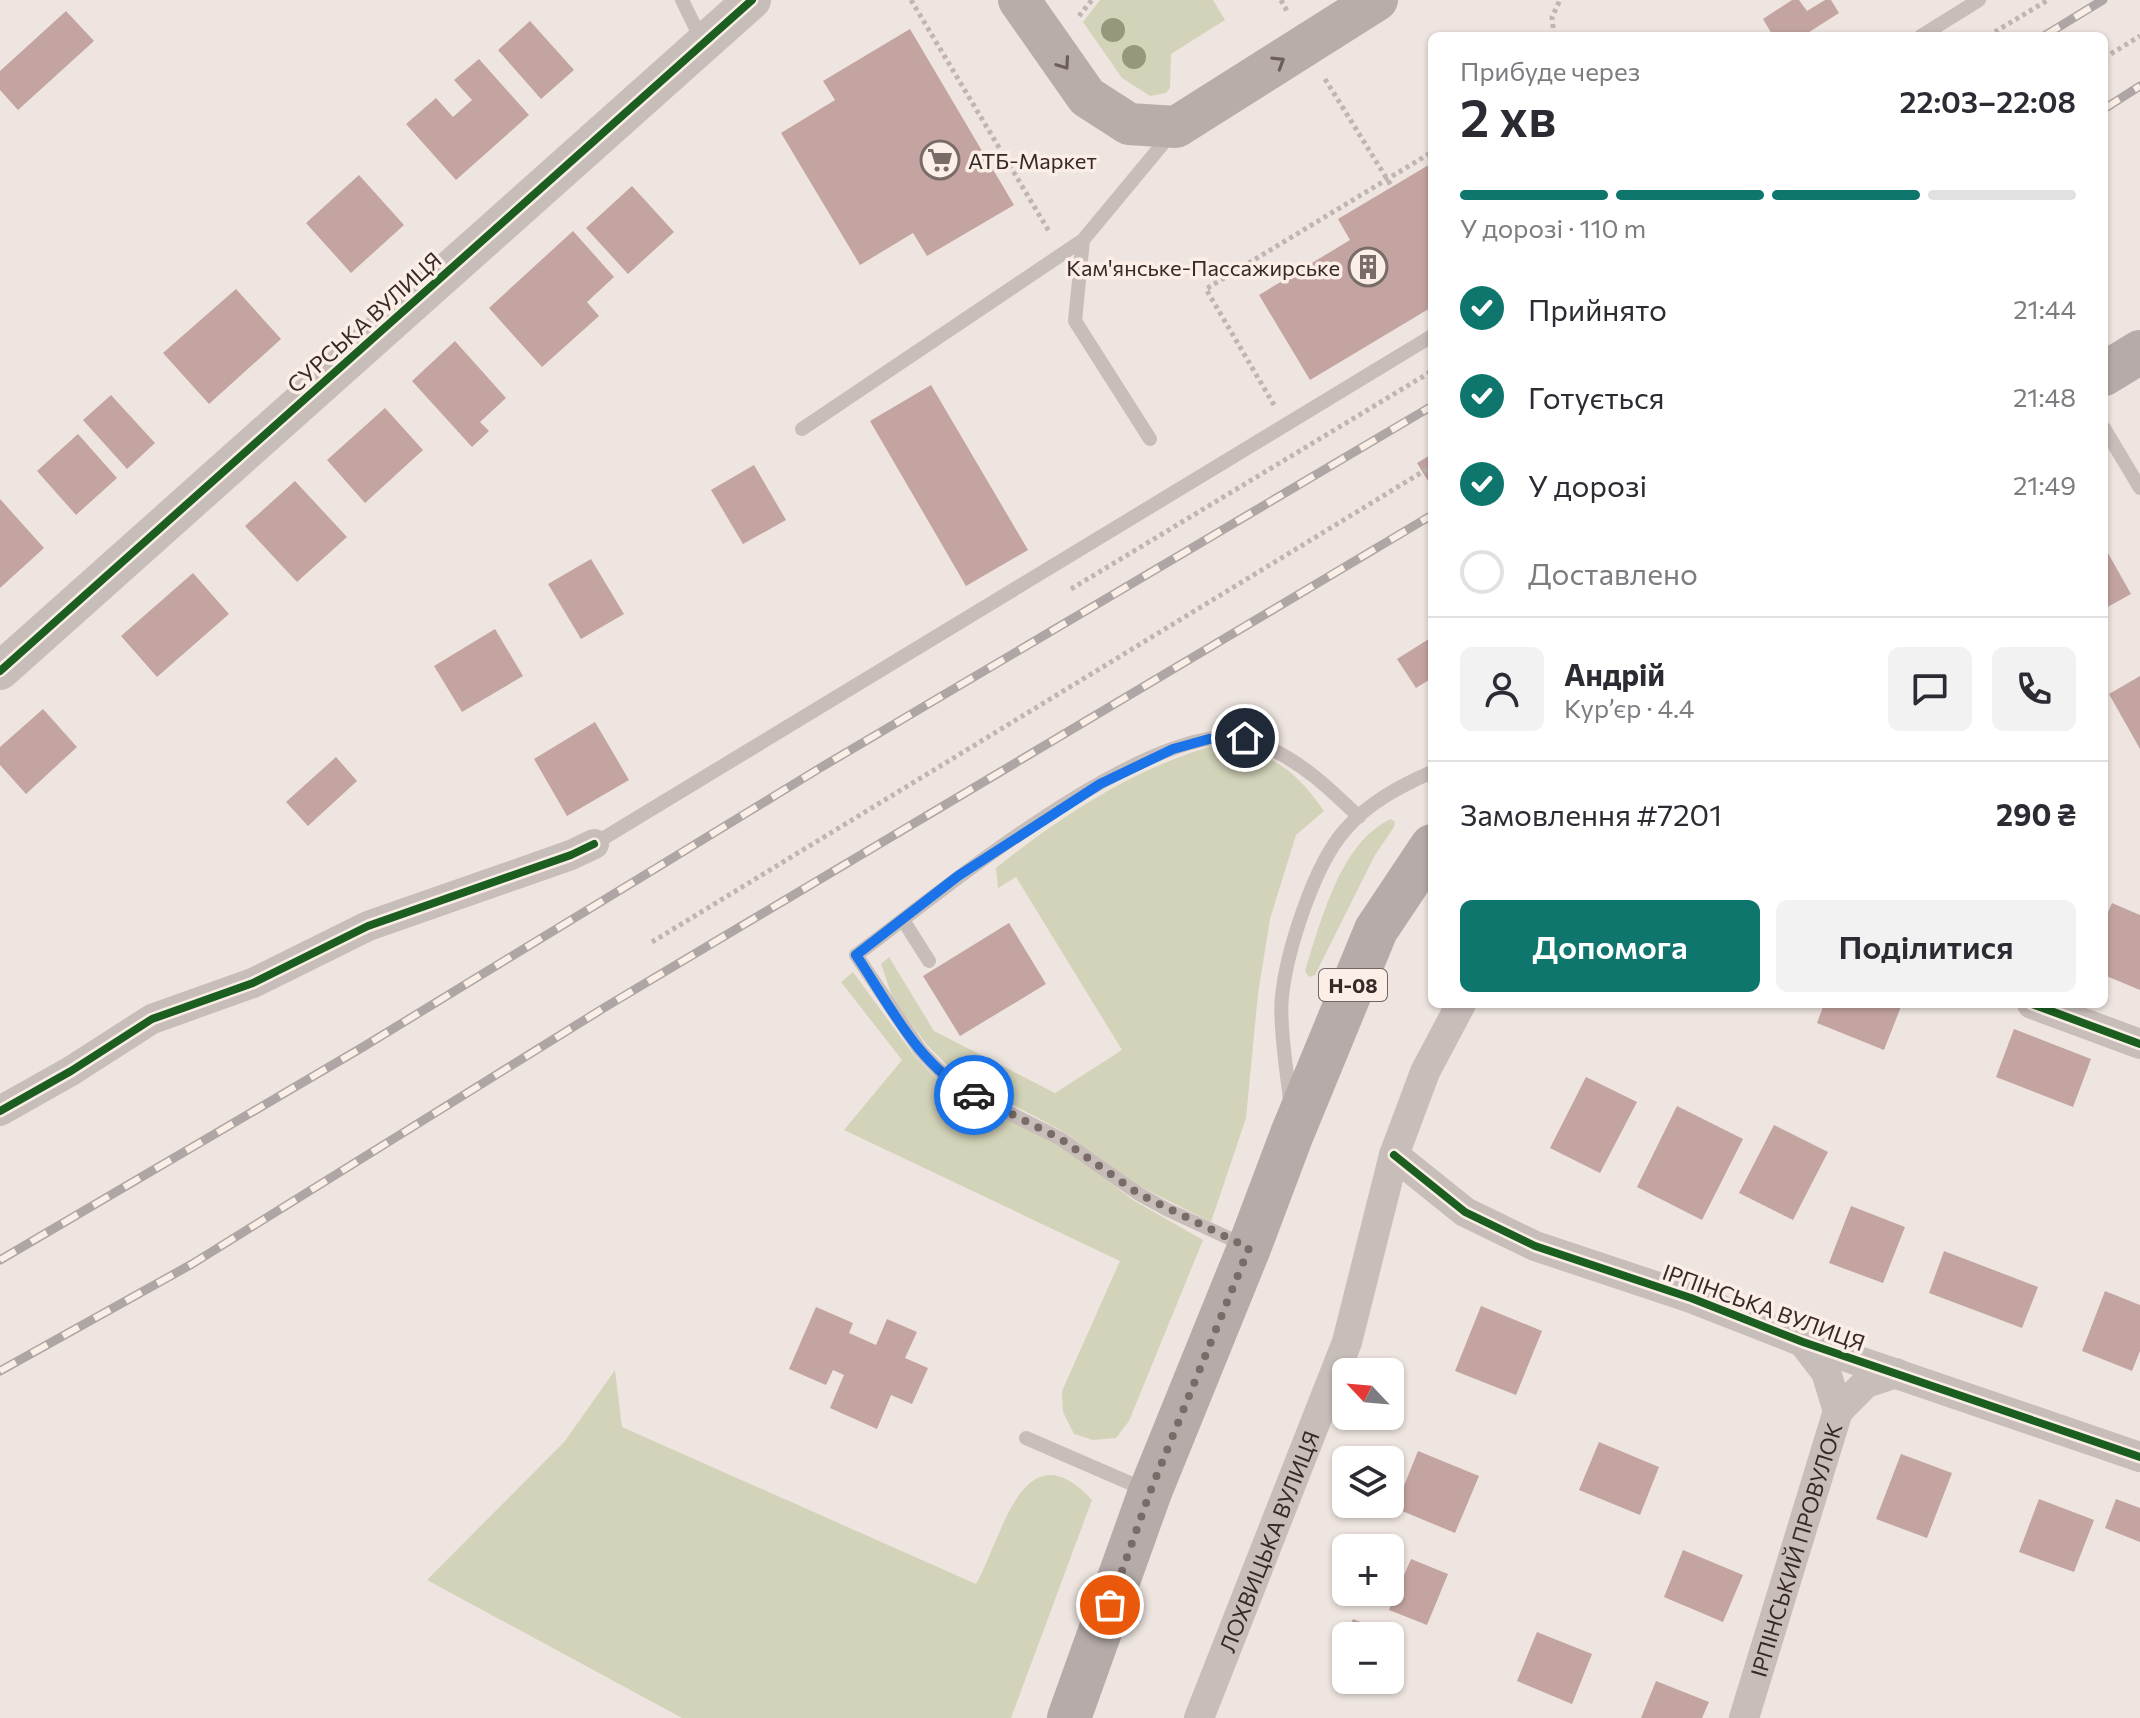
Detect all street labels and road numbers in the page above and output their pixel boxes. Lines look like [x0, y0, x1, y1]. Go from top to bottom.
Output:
street label: СУРСЬКА ВУЛИЦЯ [281, 246, 447, 398]
road number: Н-08 [1319, 969, 1387, 1001]
street label: ІРПІНСЬКА ВУЛИЦЯ [1659, 1258, 1869, 1356]
street label: ІРПІНСЬКИЙ ПРОВУЛОК [1744, 1419, 1847, 1680]
street label: ЛОХВИЦЬКА ВУЛИЦЯ [1213, 1427, 1324, 1656]

